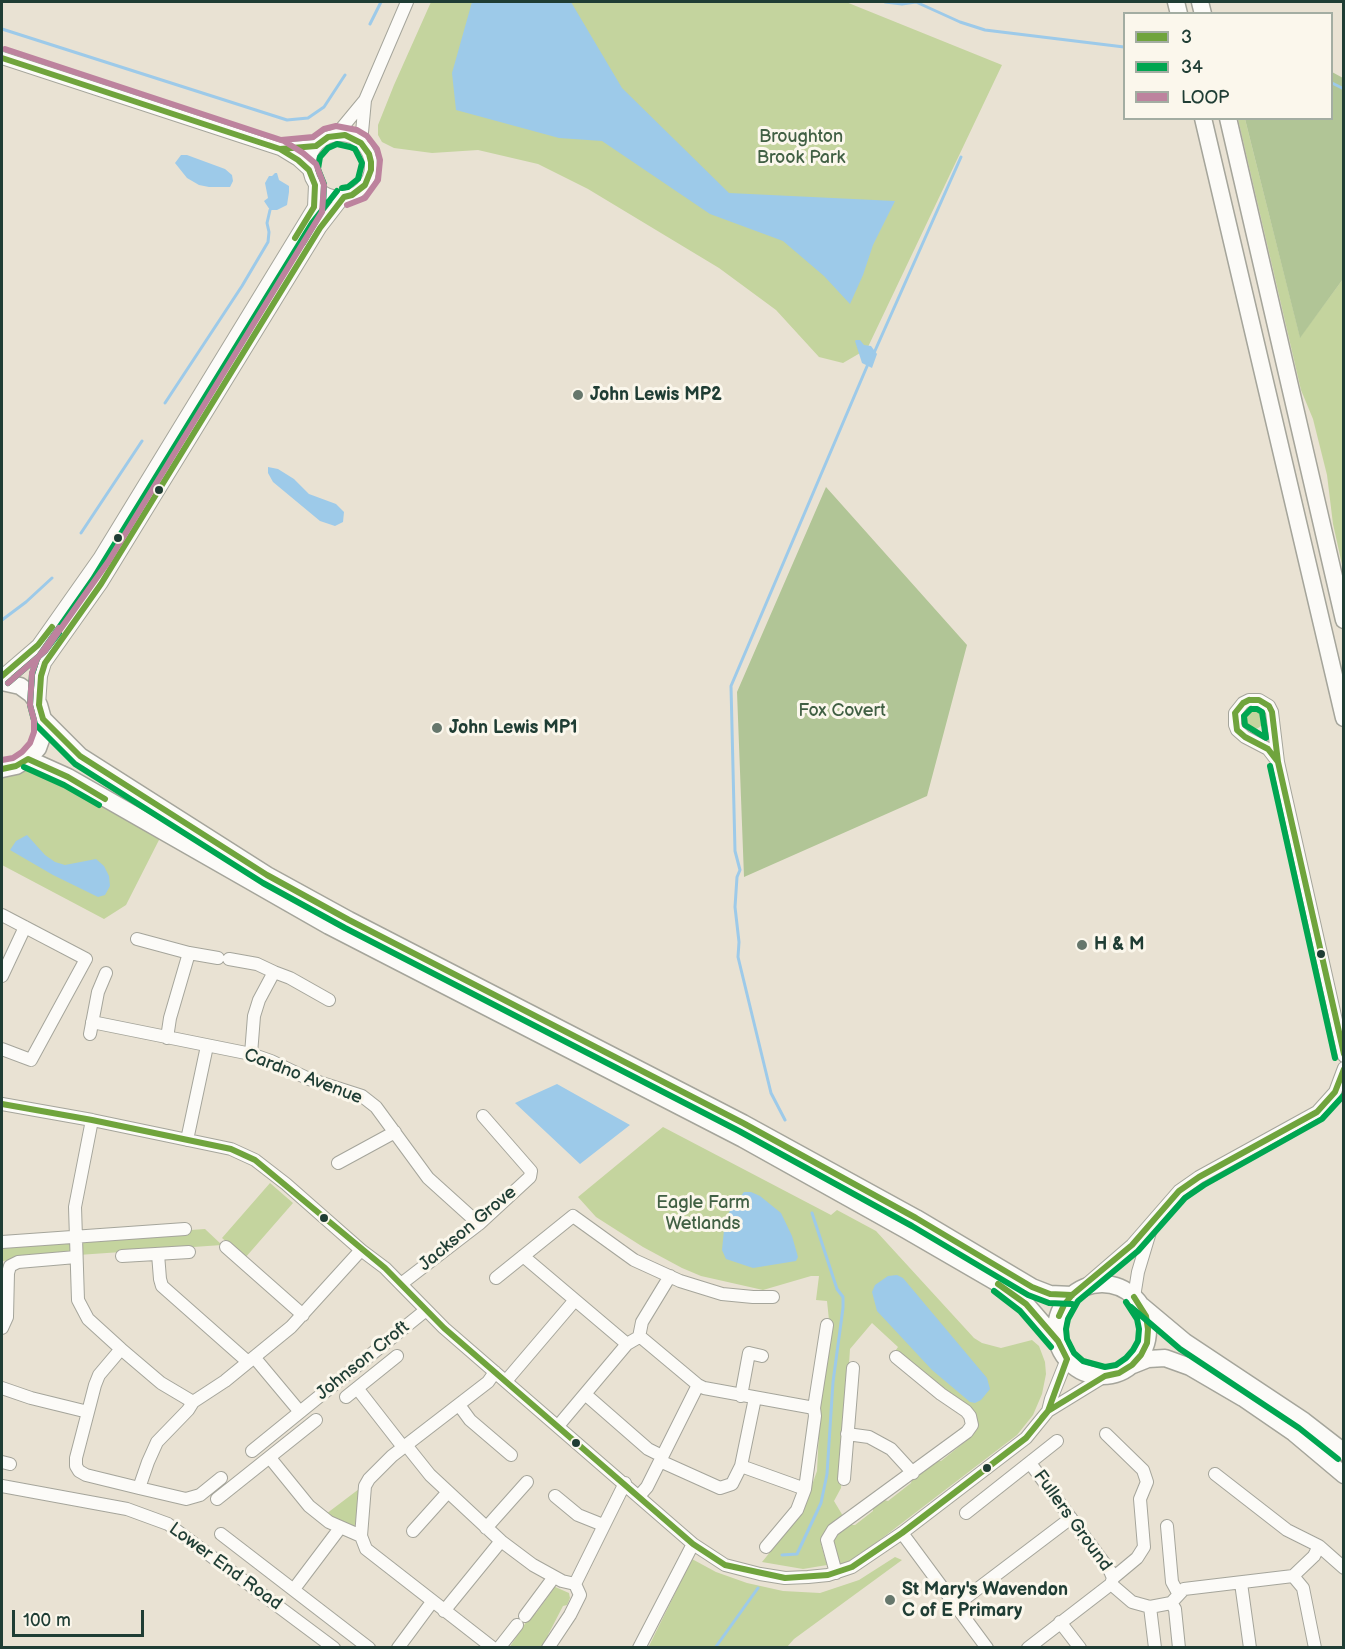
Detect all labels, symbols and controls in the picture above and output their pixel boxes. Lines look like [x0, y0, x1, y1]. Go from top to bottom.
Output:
legend [1123, 12, 1333, 120]
text: 3 [1181, 27, 1192, 48]
text: 34 [1181, 57, 1203, 78]
text: LOOP [1181, 87, 1229, 108]
park label: Broughton Brook Park [757, 126, 845, 168]
place label: John Lewis MP2 [590, 384, 722, 406]
marker: John Lewis MP2 [571, 388, 585, 402]
unlabelled marker [153, 484, 165, 496]
unlabelled marker [112, 532, 124, 544]
park label: Fox Covert [798, 700, 886, 722]
place label: John Lewis MP1 [449, 717, 578, 739]
marker: John Lewis MP1 [430, 721, 444, 735]
place label: H & M [1094, 934, 1144, 956]
marker: H & M [1075, 938, 1089, 952]
unlabelled marker [1315, 948, 1327, 960]
street label: Cardno Avenue [241, 1045, 365, 1109]
street label: Jackson Grove [415, 1182, 521, 1276]
park label: Eagle Farm Wetlands [656, 1192, 750, 1234]
unlabelled marker [318, 1212, 330, 1224]
street label: Johnson Croft [312, 1317, 414, 1405]
unlabelled marker [570, 1437, 582, 1449]
unlabelled marker [981, 1462, 993, 1474]
street label: Fullers Ground [1028, 1466, 1116, 1576]
street label: Lower End Road [164, 1519, 286, 1615]
place label: St Mary's Wavendon C of E Primary [902, 1579, 1068, 1622]
marker: St Mary's Wavendon C of E Primary [883, 1593, 897, 1607]
scale bar [15, 1598, 147, 1636]
text: 100 m [23, 1610, 71, 1631]

